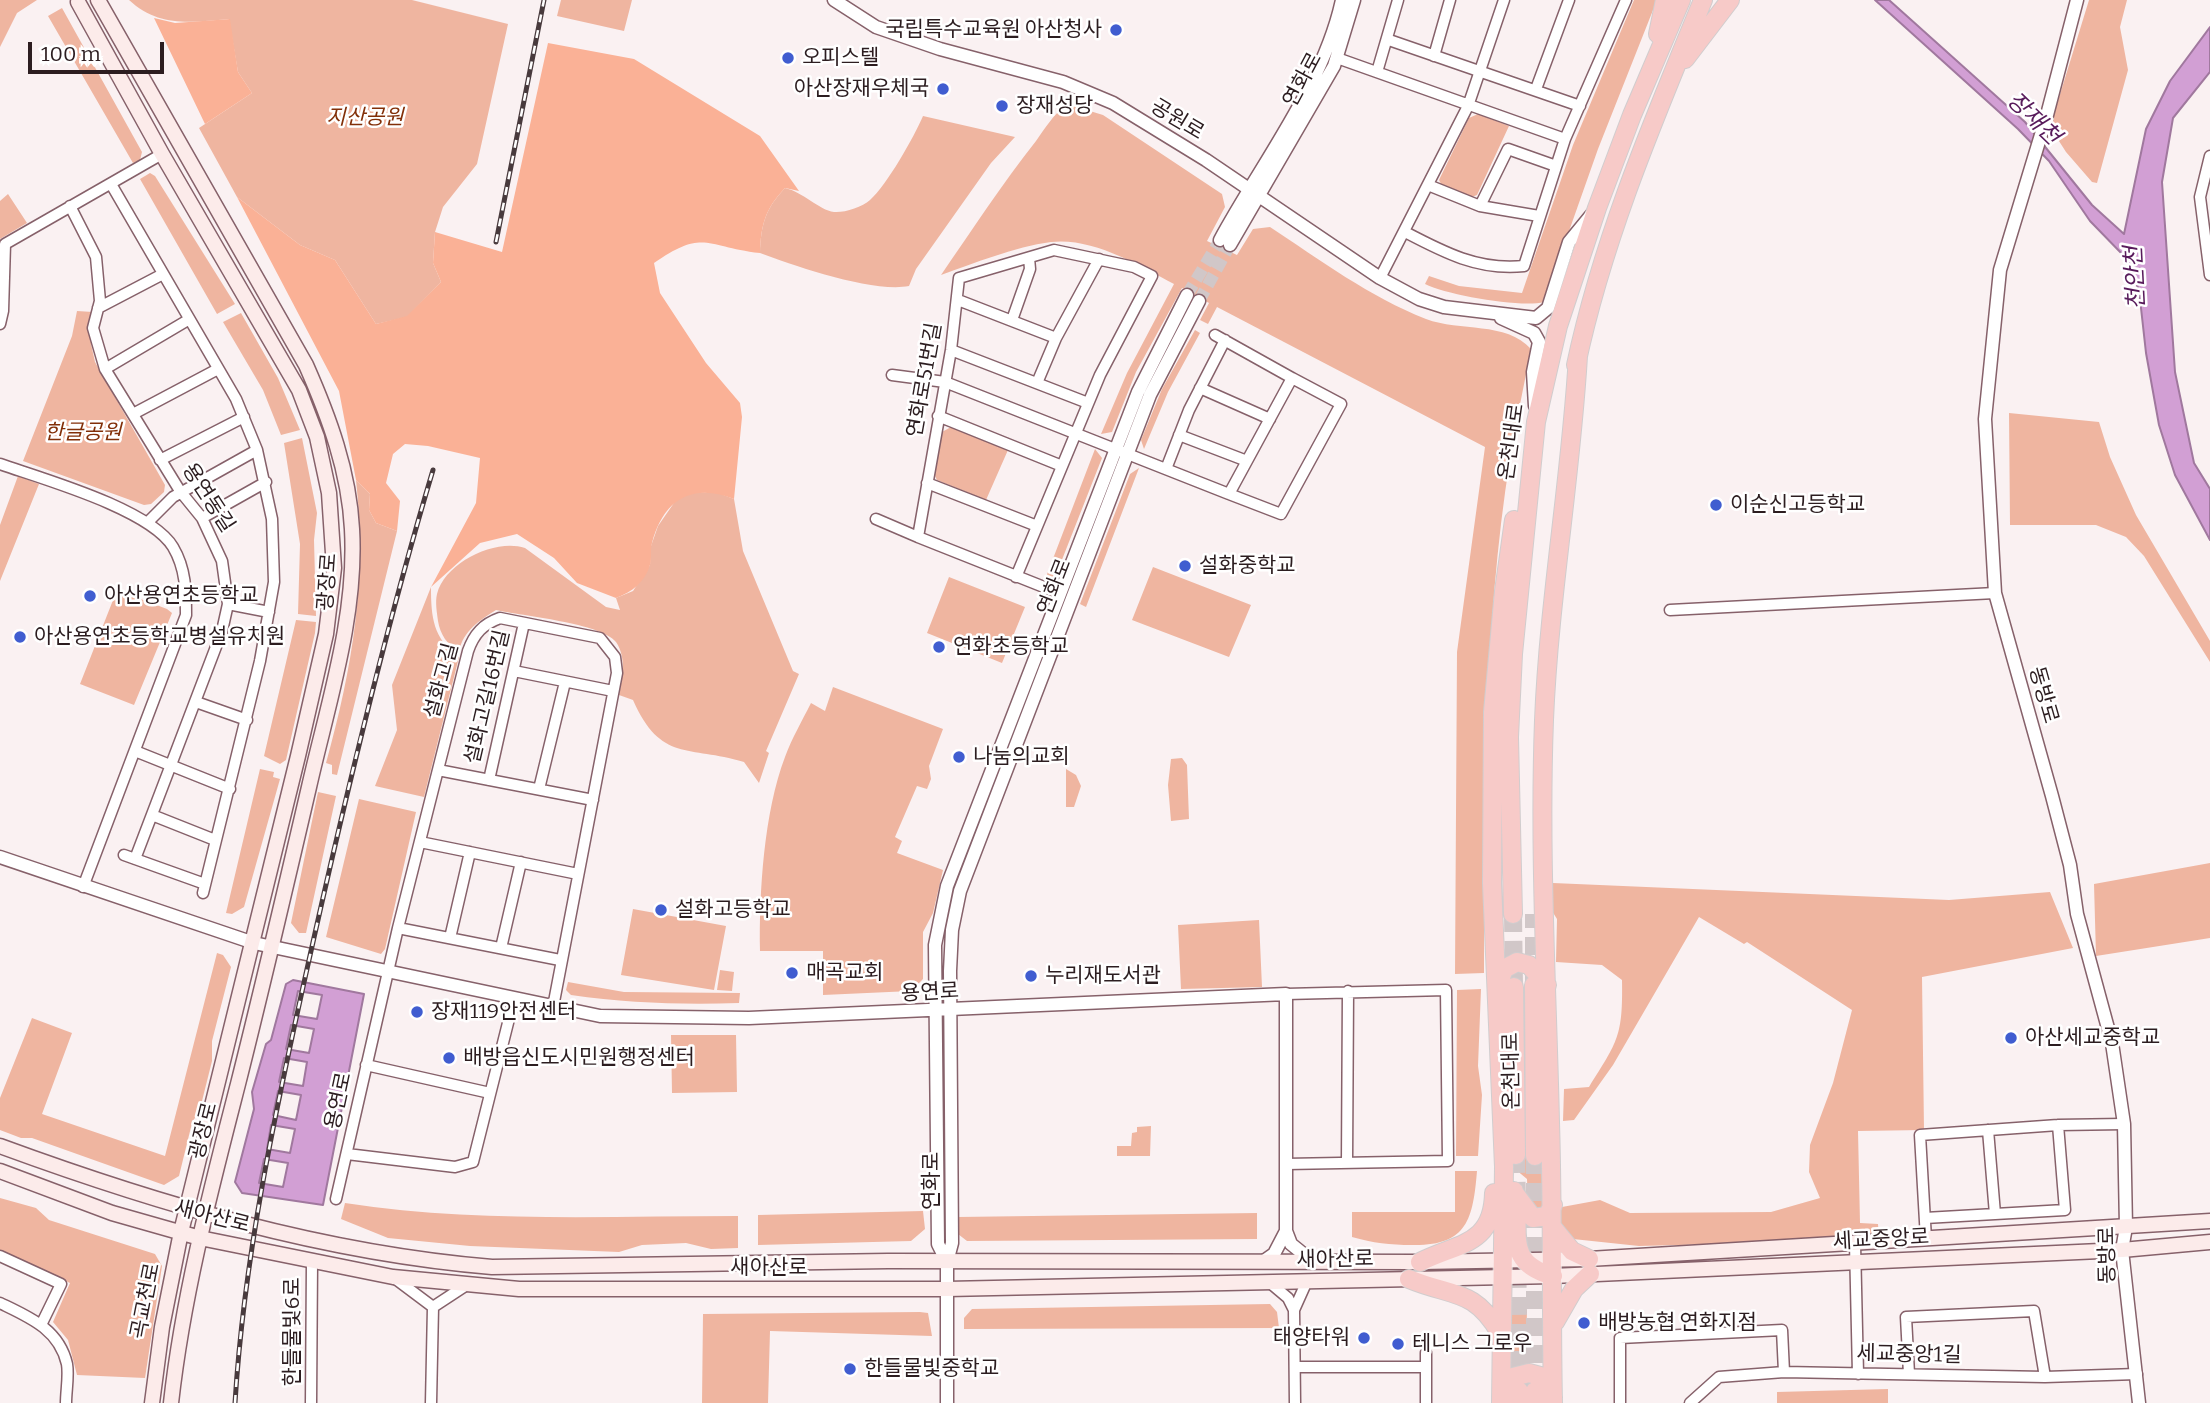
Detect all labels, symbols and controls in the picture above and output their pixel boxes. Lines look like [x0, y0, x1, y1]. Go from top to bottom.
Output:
place label: 국립특수교육원 아산청사 [885, 17, 1102, 43]
marker: 국립특수교육원 아산청사 [1108, 22, 1124, 38]
scale bar [32, 28, 168, 72]
text: 100 m [41, 41, 101, 67]
place label: 오피스텔 [802, 45, 879, 71]
street label: 연화로 [1278, 48, 1328, 112]
marker: 오피스텔 [780, 50, 796, 66]
place label: 아산장재우체국 [794, 76, 929, 102]
marker: 아산장재우체국 [935, 81, 951, 97]
water label: 장재천 [2001, 87, 2065, 151]
place label: 장재성당 [1016, 93, 1093, 119]
street label: 공원로 [1146, 94, 1208, 146]
marker: 장재성당 [994, 98, 1010, 114]
park label: 지산공원 [326, 105, 404, 131]
water label: 천안천 [2121, 246, 2151, 310]
street label: 연화로51번길 [903, 321, 947, 439]
street label: 온천대로 [1494, 402, 1530, 482]
park label: 한글공원 [44, 420, 122, 446]
street label: 용연동길 [176, 459, 240, 537]
place label: 이순신고등학교 [1730, 492, 1865, 518]
marker: 이순신고등학교 [1708, 497, 1724, 513]
street label: 광장로 [313, 552, 343, 612]
place label: 설화중학교 [1199, 553, 1296, 579]
street label: 연화로 [1033, 555, 1077, 619]
marker: 설화중학교 [1177, 558, 1193, 574]
place label: 아산용연초등학교 [104, 583, 259, 609]
marker: 아산용연초등학교 [82, 588, 98, 604]
place label: 아산용연초등학교병설유치원 [34, 624, 285, 650]
street label: 설화고길16번길 [460, 628, 516, 766]
marker: 아산용연초등학교병설유치원 [12, 629, 28, 645]
place label: 연화초등학교 [953, 634, 1069, 660]
marker: 연화초등학교 [931, 639, 947, 655]
street label: 설화고길 [420, 640, 464, 722]
street label: 동방로 [2023, 664, 2063, 726]
place label: 나눔의교회 [973, 744, 1070, 770]
marker: 나눔의교회 [951, 749, 967, 765]
place label: 설화고등학교 [675, 897, 791, 923]
marker: 설화고등학교 [653, 902, 669, 918]
place label: 매곡교회 [806, 960, 883, 986]
place label: 누리재도서관 [1045, 963, 1161, 989]
marker: 매곡교회 [784, 965, 800, 981]
marker: 누리재도서관 [1023, 968, 1039, 984]
street label: 용연로 [900, 979, 960, 1007]
place label: 장재119안전센터 [431, 999, 576, 1025]
marker: 장재119안전센터 [409, 1004, 425, 1020]
place label: 아산세교중학교 [2025, 1025, 2160, 1051]
marker: 아산세교중학교 [2003, 1030, 2019, 1046]
street label: 온천대로 [1499, 1032, 1525, 1110]
place label: 배방읍신도시민원행정센터 [463, 1045, 695, 1071]
marker: 배방읍신도시민원행정센터 [441, 1050, 457, 1066]
street label: 용연로 [321, 1070, 357, 1132]
street label: 광장로 [185, 1100, 223, 1162]
street label: 연화로 [919, 1152, 945, 1210]
street label: 새아산로 [171, 1195, 253, 1239]
street label: 세교중앙로 [1832, 1225, 1930, 1255]
street label: 동방로 [2095, 1226, 2121, 1284]
street label: 새아산로 [1296, 1247, 1374, 1273]
street label: 새아산로 [730, 1255, 808, 1281]
street label: 곡교천로 [126, 1261, 166, 1341]
street label: 한들물빛6로 [280, 1278, 306, 1386]
place label: 배방농협 연화지점 [1598, 1310, 1757, 1336]
marker: 배방농협 연화지점 [1576, 1315, 1592, 1331]
place label: 태양타워 [1273, 1325, 1350, 1351]
marker: 태양타워 [1356, 1330, 1372, 1346]
place label: 테니스 그로우 [1412, 1331, 1532, 1357]
marker: 테니스 그로우 [1390, 1336, 1406, 1352]
street label: 세교중앙1길 [1856, 1341, 1962, 1369]
place label: 한들물빛중학교 [864, 1356, 999, 1382]
marker: 한들물빛중학교 [842, 1361, 858, 1377]

